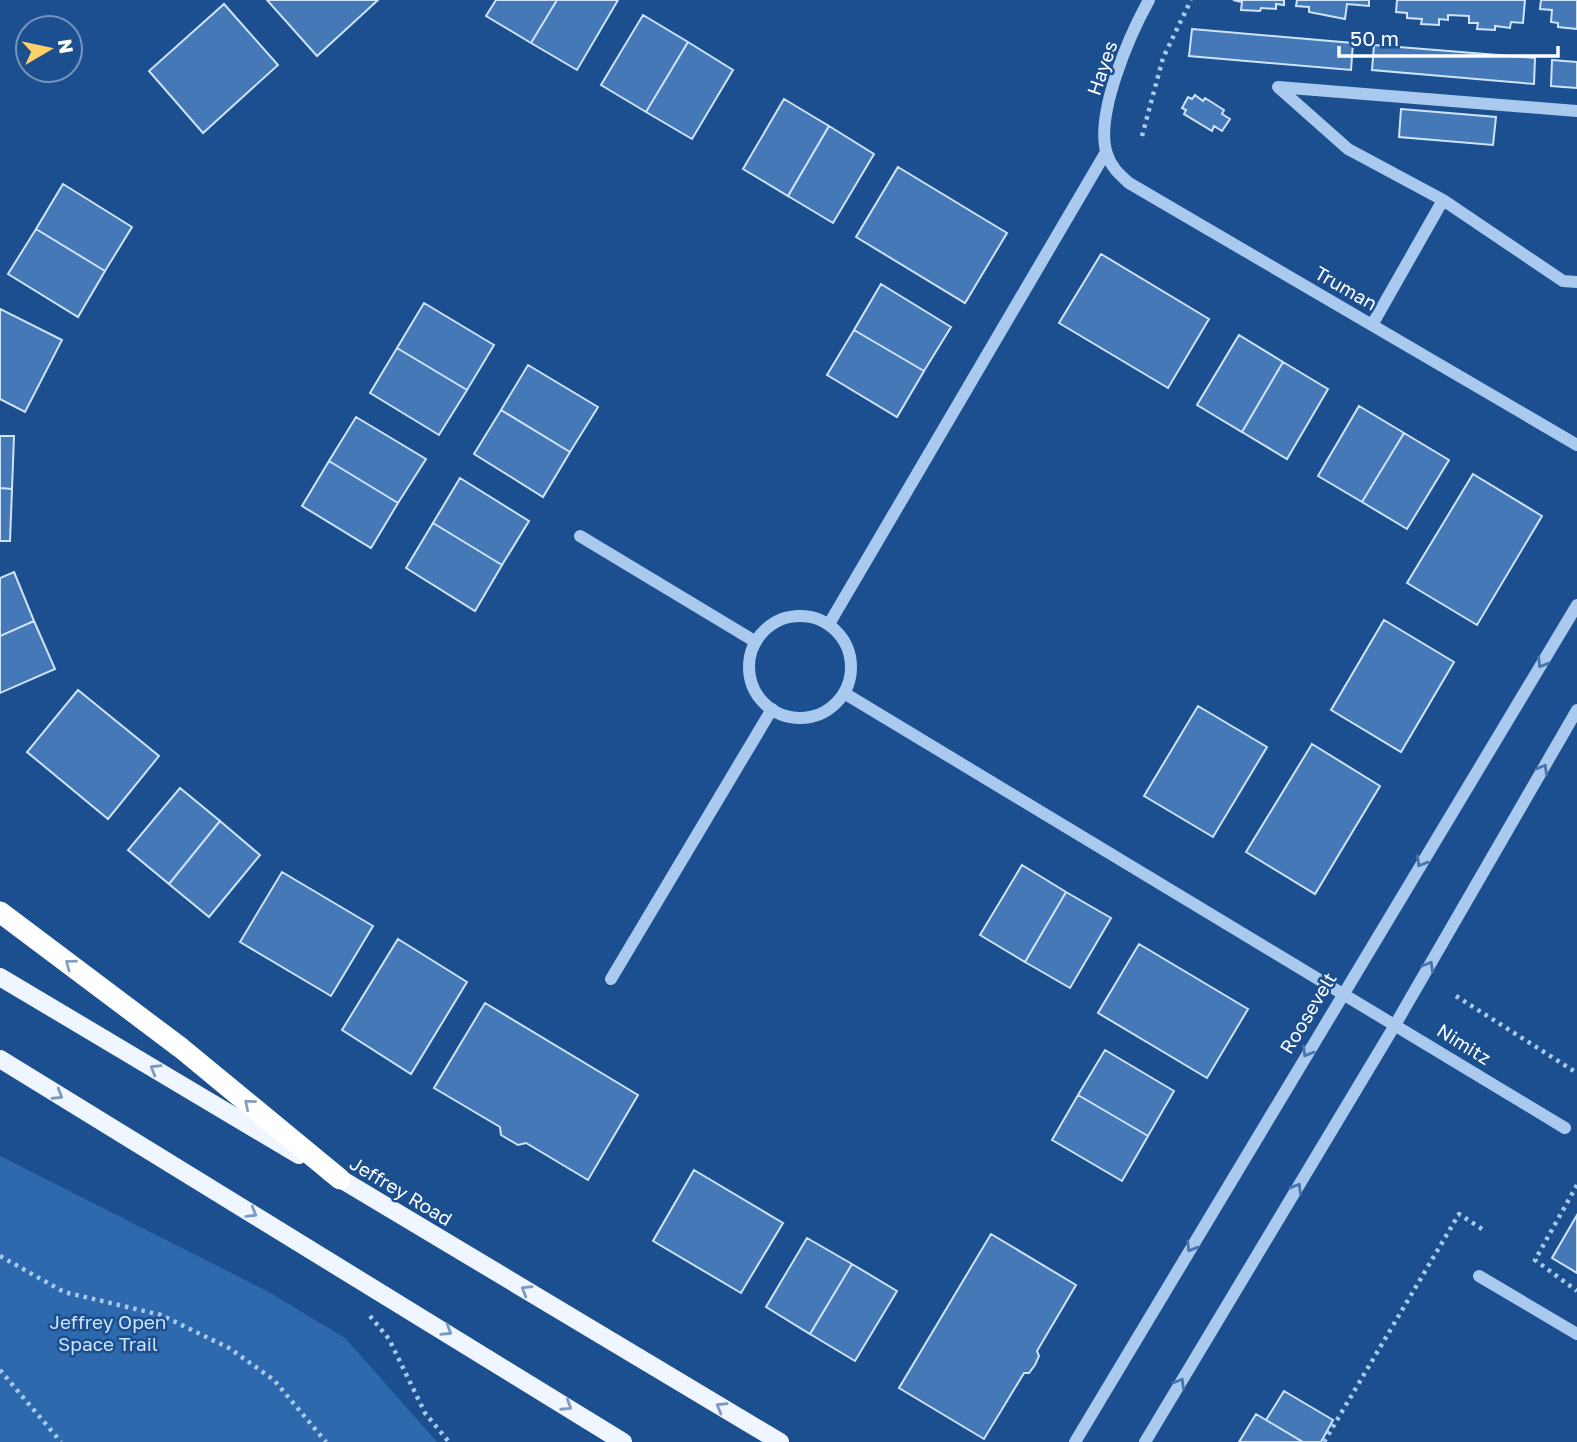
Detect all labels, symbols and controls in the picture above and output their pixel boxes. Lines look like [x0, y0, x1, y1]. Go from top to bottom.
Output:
north arrow [14, 14, 84, 84]
scale bar [1339, 14, 1558, 58]
text: 50 m [1350, 25, 1399, 51]
text: N [54, 37, 79, 55]
street label: Hayes [1082, 38, 1122, 98]
street label: Truman [1311, 261, 1382, 315]
one-way arrow [1537, 656, 1550, 669]
one-way arrow [1535, 764, 1548, 776]
one-way arrow [1417, 854, 1430, 867]
one-way arrow [65, 960, 77, 973]
one-way arrow [1421, 961, 1434, 973]
street label: Roosevelt [1274, 968, 1341, 1058]
street label: Nimitz [1433, 1018, 1495, 1069]
one-way arrow [1302, 1044, 1315, 1057]
one-way arrow [149, 1064, 162, 1077]
one-way arrow [51, 1086, 64, 1099]
one-way arrow [245, 1100, 258, 1112]
street label: Jeffrey Road [346, 1151, 457, 1230]
one-way arrow [1289, 1183, 1302, 1196]
one-way arrow [245, 1205, 258, 1218]
one-way arrow [1186, 1240, 1199, 1253]
one-way arrow [521, 1285, 534, 1298]
park label: Jeffrey Open Space Trail [49, 1310, 167, 1355]
one-way arrow [439, 1323, 452, 1336]
one-way arrow [1172, 1378, 1185, 1391]
one-way arrow [559, 1398, 572, 1411]
one-way arrow [716, 1402, 729, 1415]

